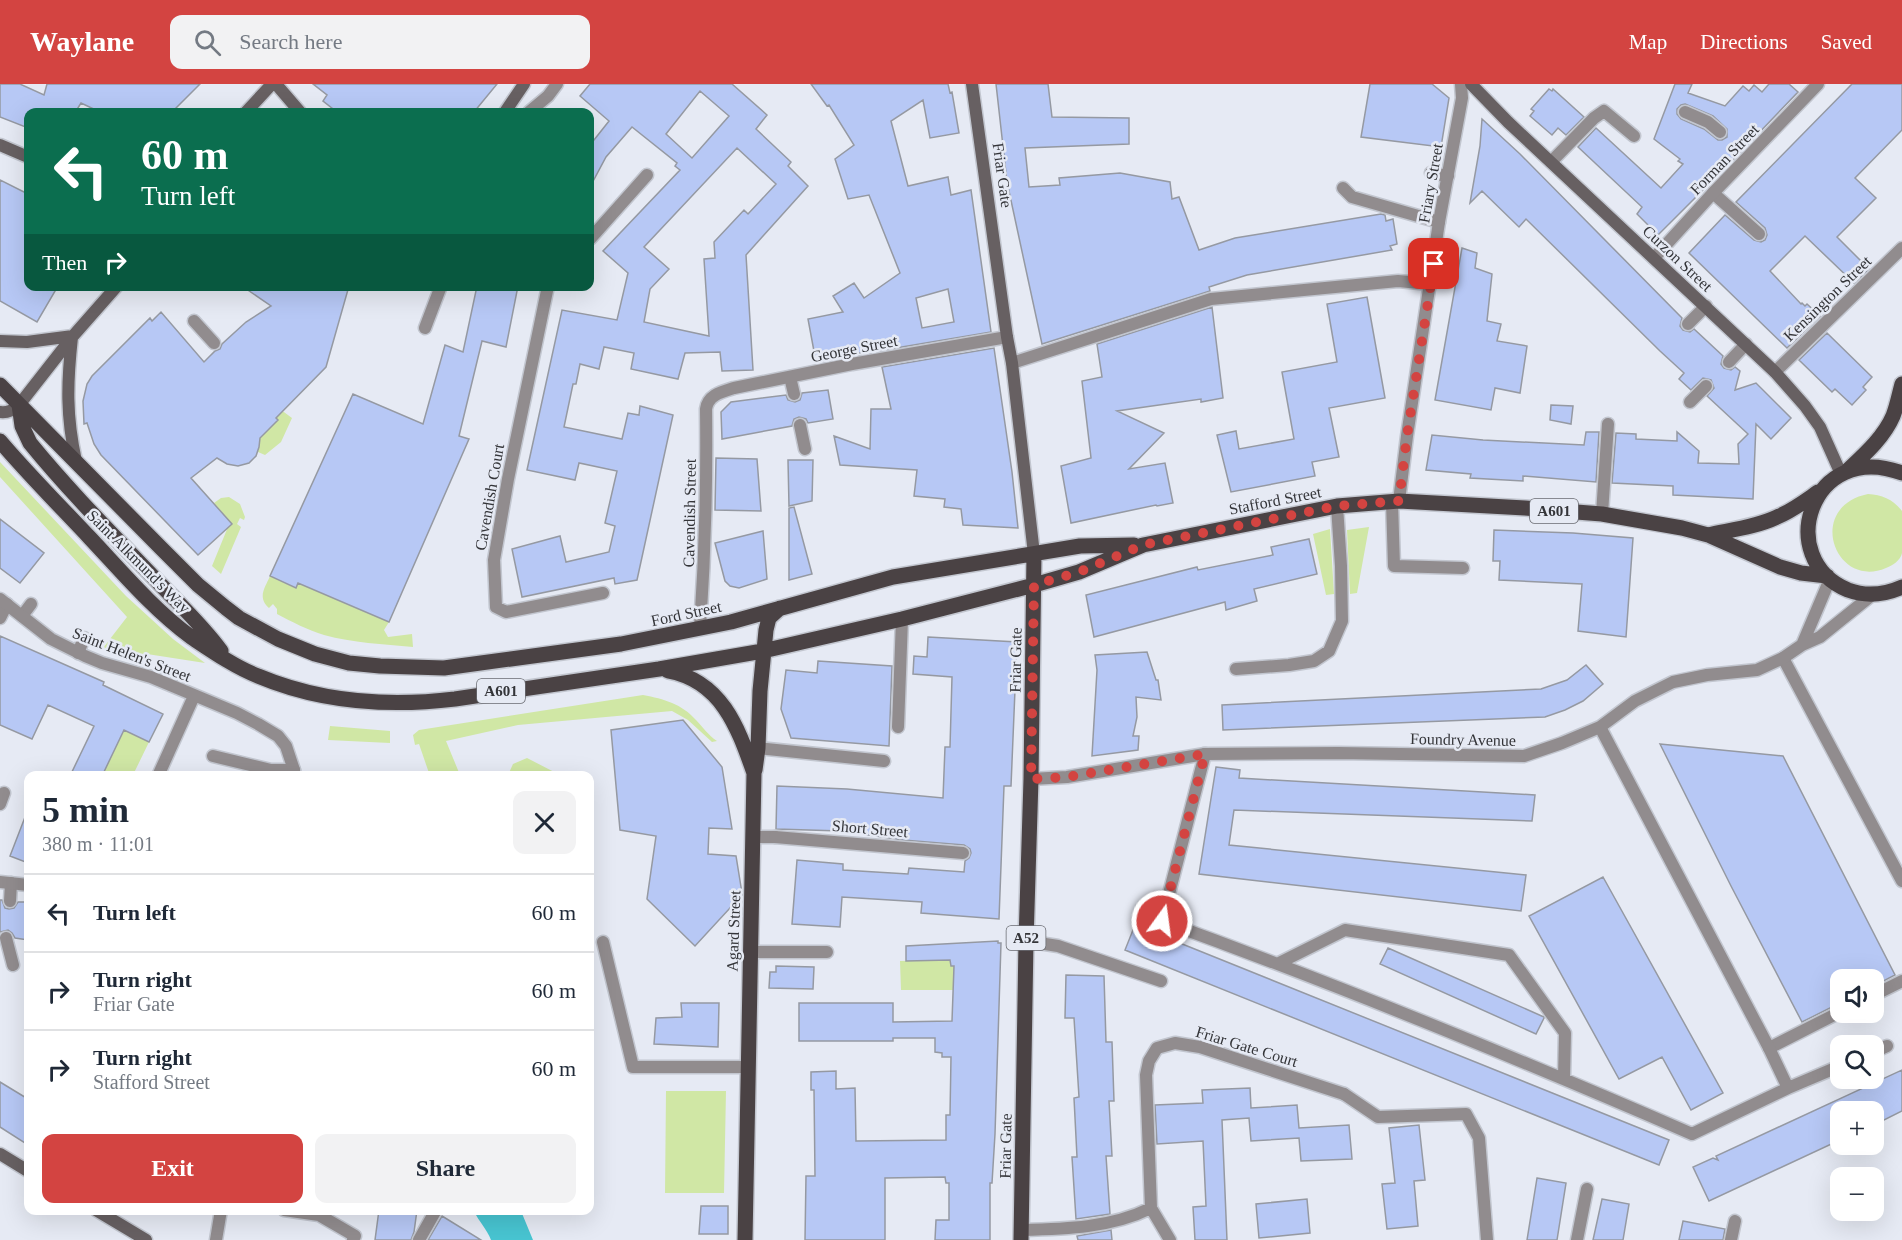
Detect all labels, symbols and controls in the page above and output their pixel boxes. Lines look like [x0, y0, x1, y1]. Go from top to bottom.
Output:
search box [170, 15, 590, 69]
text: Waylane [30, 26, 134, 57]
icon: search [191, 26, 224, 59]
text: Search here [239, 29, 342, 54]
text: Map [1629, 30, 1667, 54]
text: Directions [1700, 30, 1788, 54]
text: Saved [1821, 30, 1872, 54]
street label: Forman Street [1687, 120, 1762, 198]
icon: left [42, 132, 120, 210]
text: 60 m [141, 132, 229, 178]
street label: Friary Street [1415, 141, 1447, 224]
street label: Friar Gate [990, 142, 1015, 209]
text: Turn left [141, 181, 235, 211]
street label: Curzon Street [1640, 222, 1716, 295]
pin [1408, 238, 1459, 289]
icon: right [99, 246, 132, 279]
icon: arrive [1417, 247, 1450, 280]
text: Then [42, 250, 87, 275]
street label: Kensington Street [1780, 252, 1876, 345]
street label: George Street [809, 332, 900, 366]
street label: Cavendish Court [472, 442, 507, 552]
street label: Cavendish Street [680, 458, 699, 568]
street label: Stafford Street [1228, 483, 1323, 518]
road number: A601 [1530, 499, 1578, 523]
street label: Saint Alkmund's Way [83, 506, 194, 617]
street label: Ford Street [649, 598, 723, 629]
street label: Saint Helen's Street [70, 624, 194, 685]
street label: Friar Gate [1006, 627, 1025, 693]
road number: A601 [477, 679, 525, 703]
street label: Foundry Avenue [1410, 730, 1516, 750]
text: 5 min [42, 790, 129, 830]
button: close [513, 791, 576, 854]
street label: Short Street [831, 817, 909, 840]
text: 380 m · 11:01 [42, 833, 154, 855]
position arrow [1130, 889, 1194, 953]
street label: Agard Street [724, 890, 744, 972]
icon: left [42, 897, 75, 930]
text: Turn left [93, 900, 176, 925]
text: 60 m [531, 900, 576, 925]
road number: A52 [1006, 926, 1046, 950]
text: Turn right [93, 967, 192, 992]
map controls [1830, 969, 1884, 1221]
button: sound [1830, 969, 1884, 1023]
icon: right [42, 975, 75, 1008]
text: 60 m [531, 978, 576, 1003]
text: Friar Gate [93, 993, 175, 1015]
street label: Friar Gate Court [1194, 1023, 1300, 1070]
button: search [1830, 1035, 1884, 1089]
text: Turn right [93, 1045, 192, 1070]
icon: right [42, 1053, 75, 1086]
text: 60 m [531, 1056, 576, 1081]
text: Stafford Street [93, 1071, 210, 1093]
button: + [1830, 1101, 1884, 1155]
street label: Friar Gate [996, 1113, 1015, 1179]
button: Exit [42, 1134, 303, 1203]
button: Share [315, 1134, 576, 1203]
button: − [1830, 1167, 1884, 1221]

